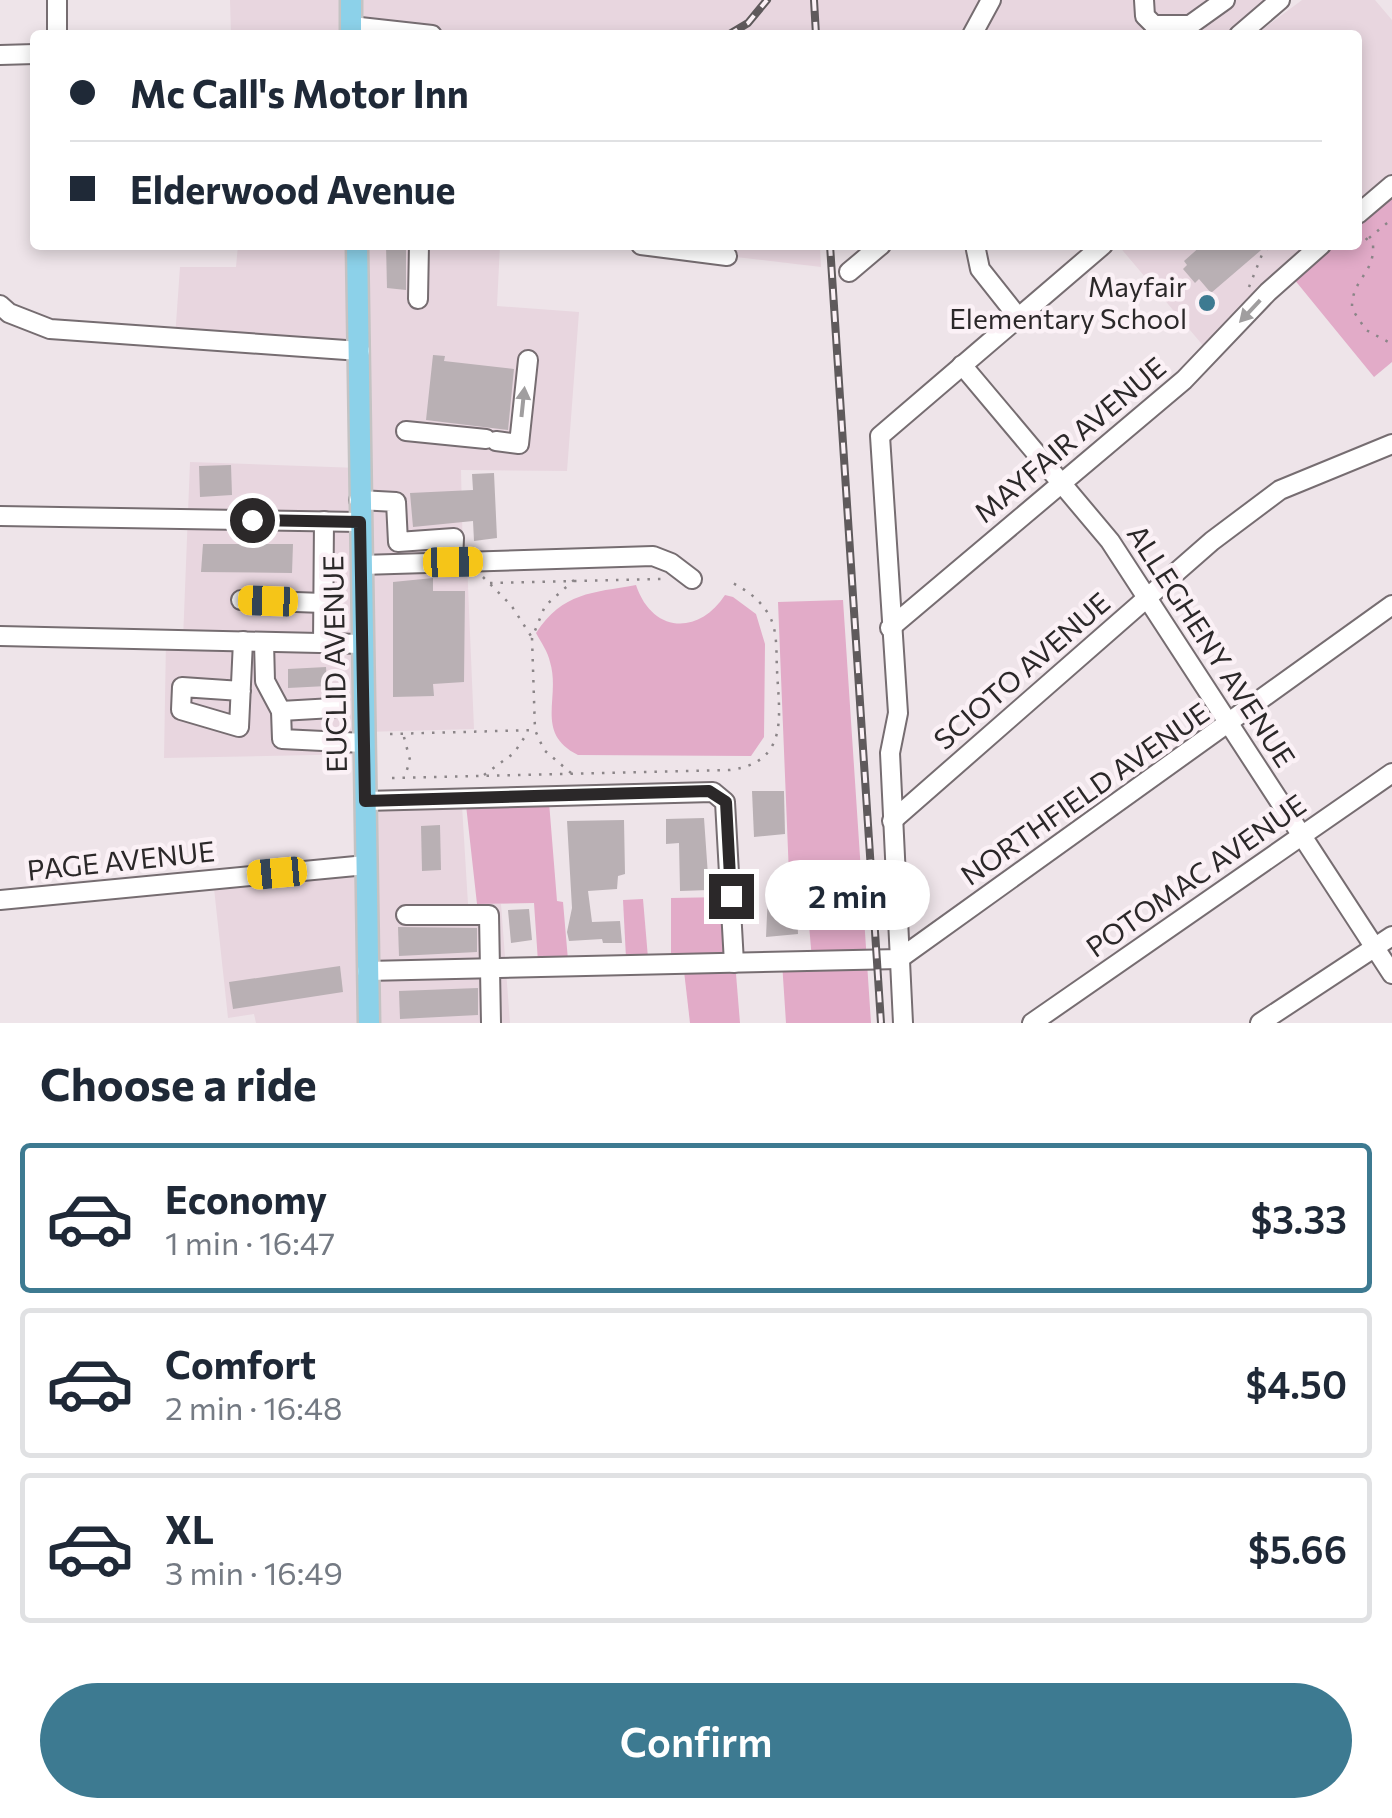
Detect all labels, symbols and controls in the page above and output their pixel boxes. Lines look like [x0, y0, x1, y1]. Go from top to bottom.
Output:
text: Mc Call's Motor Inn [130, 69, 469, 116]
text: Elderwood Avenue [130, 165, 456, 212]
place label: Mayfair Elementary School [949, 269, 1187, 335]
marker: Mayfair Elementary School [1196, 292, 1218, 314]
one-way arrow [1239, 299, 1262, 323]
street label: MAYFAIR AVENUE [967, 349, 1172, 529]
one-way arrow [516, 386, 532, 418]
route start [230, 498, 275, 543]
street label: ALLEGHENY AVENUE [1121, 518, 1303, 773]
car [423, 546, 483, 578]
street label: EUCLID AVENUE [315, 555, 353, 773]
car [237, 585, 299, 617]
street label: SCIOTO AVENUE [926, 585, 1116, 756]
street label: NORTHFIELD AVENUE [954, 695, 1215, 892]
street label: POTOMAC AVENUE [1079, 787, 1312, 964]
street label: PAGE AVENUE [25, 833, 216, 887]
car [246, 855, 308, 891]
callout: 2 min [766, 861, 931, 931]
route end [709, 874, 754, 919]
text: 2 min [808, 875, 887, 915]
text: Choose a ride [40, 1055, 317, 1110]
icon: car [45, 1173, 135, 1263]
text: Economy [165, 1175, 327, 1222]
text: $3.33 [1250, 1195, 1347, 1242]
text: 1 min · 16:47 [165, 1222, 335, 1262]
icon: car [45, 1338, 135, 1428]
text: Comfort [165, 1340, 316, 1387]
text: $4.50 [1246, 1360, 1347, 1407]
text: 2 min · 16:48 [165, 1387, 342, 1427]
icon: car [45, 1503, 135, 1593]
text: XL [165, 1505, 214, 1552]
text: $5.66 [1248, 1525, 1347, 1572]
text: 3 min · 16:49 [165, 1552, 343, 1592]
button: Confirm [40, 1683, 1352, 1798]

